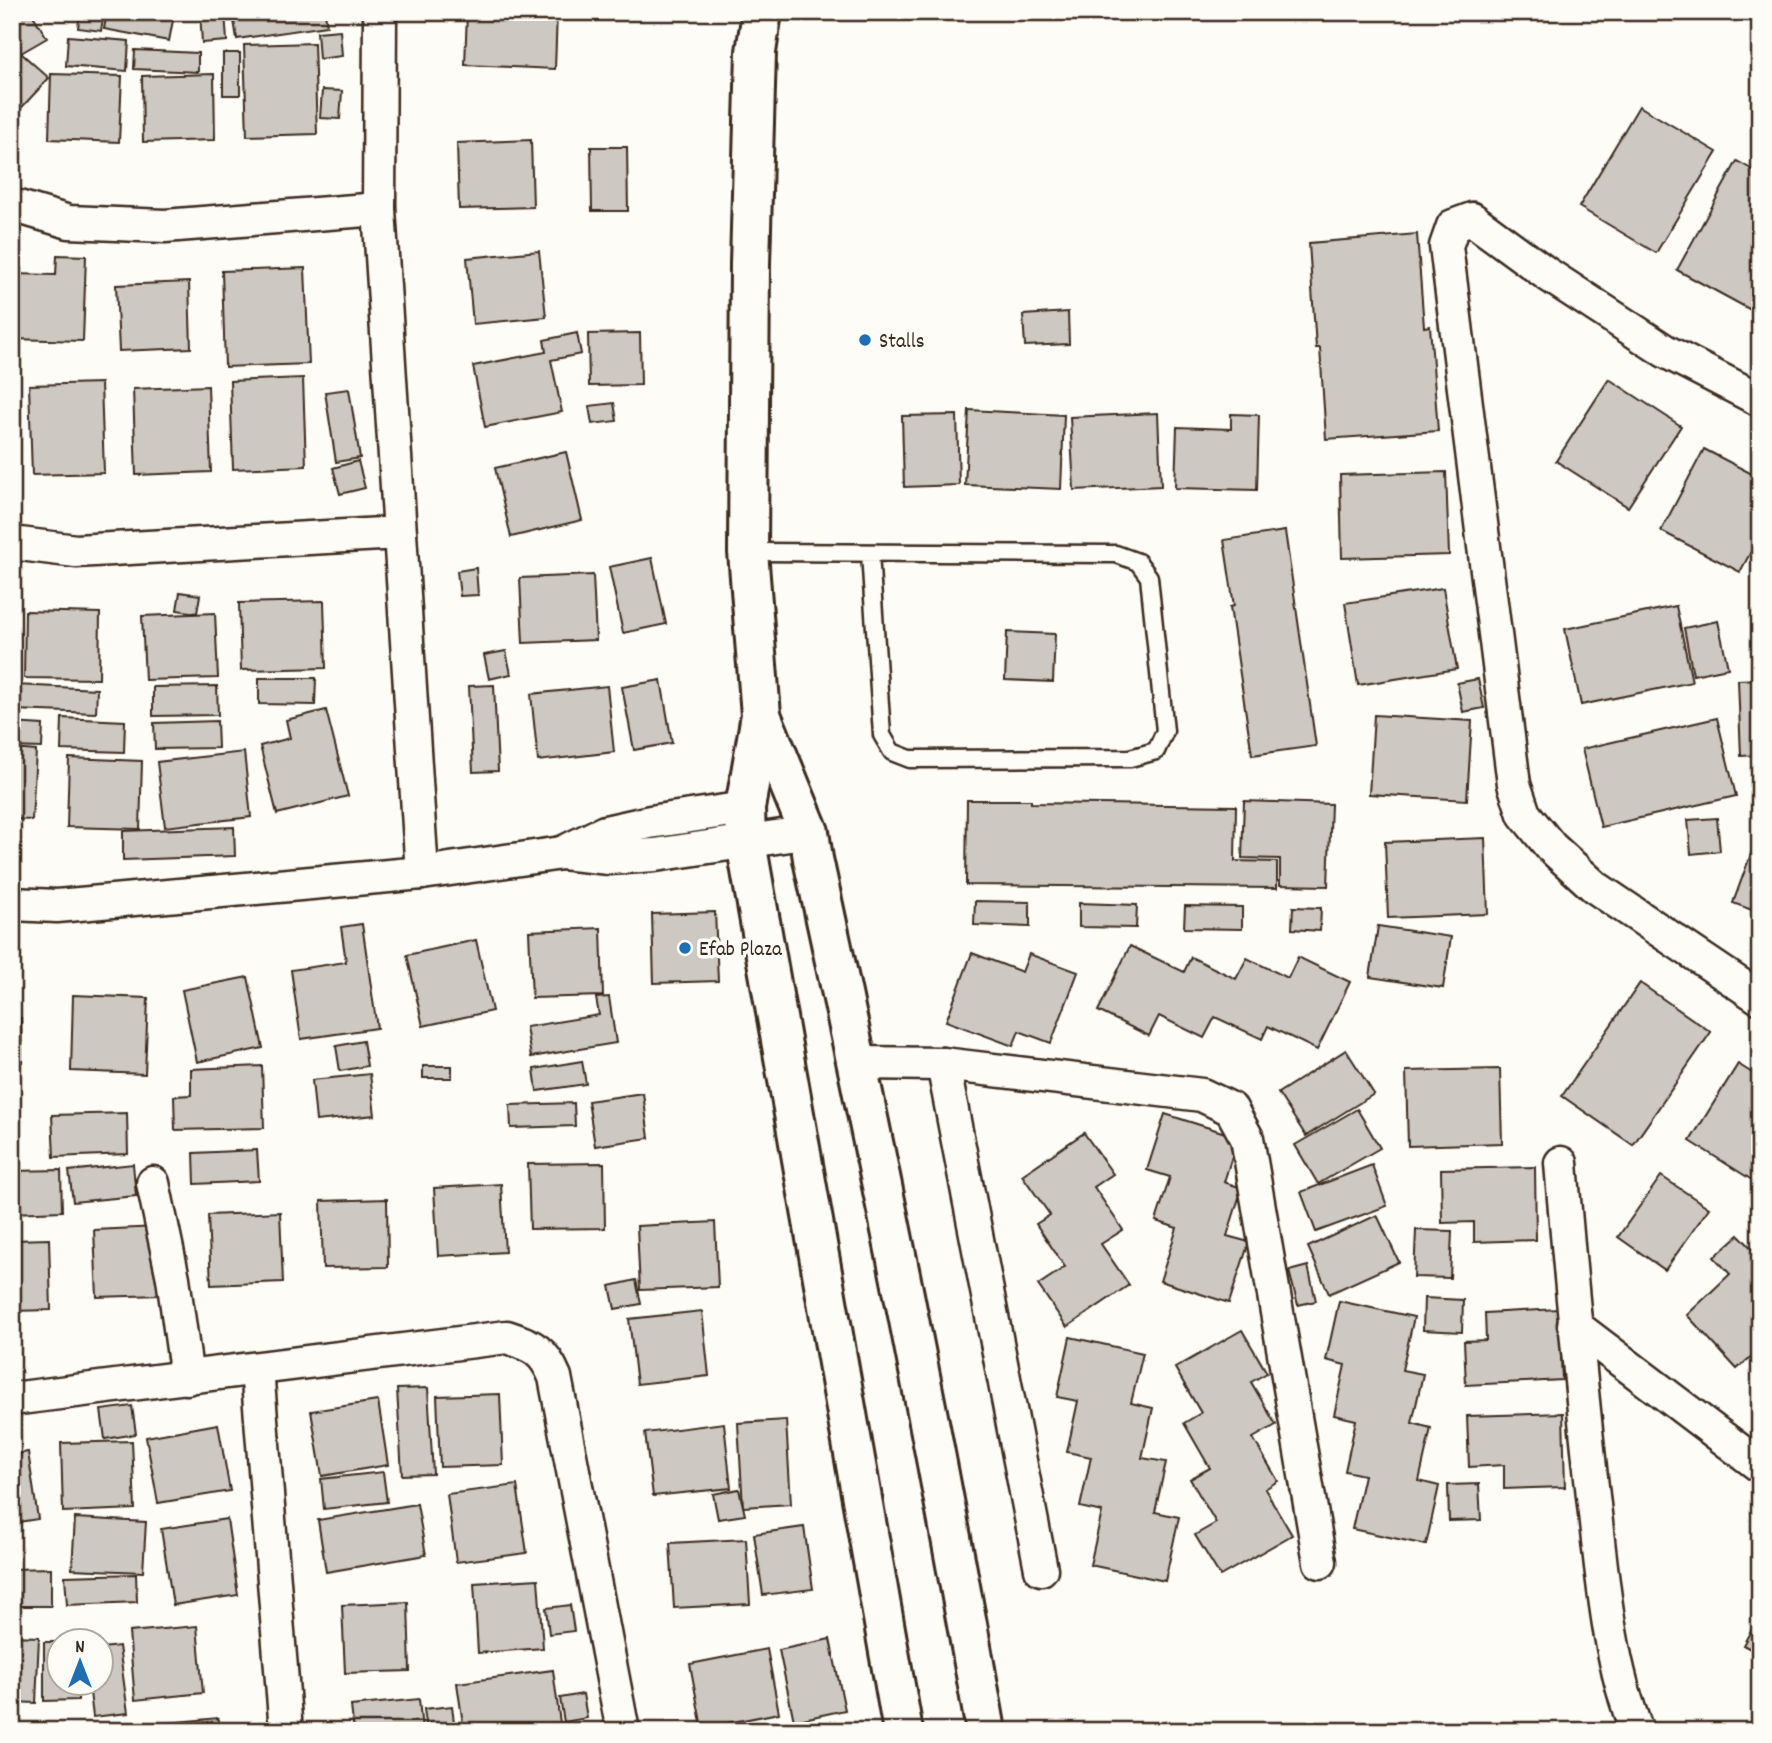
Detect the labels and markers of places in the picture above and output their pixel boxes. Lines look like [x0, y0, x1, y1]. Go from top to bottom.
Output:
place label: Stalls [879, 328, 925, 358]
marker: Stalls [857, 332, 873, 348]
place label: Efab Plaza [699, 936, 783, 966]
marker: Efab Plaza [677, 940, 693, 956]

